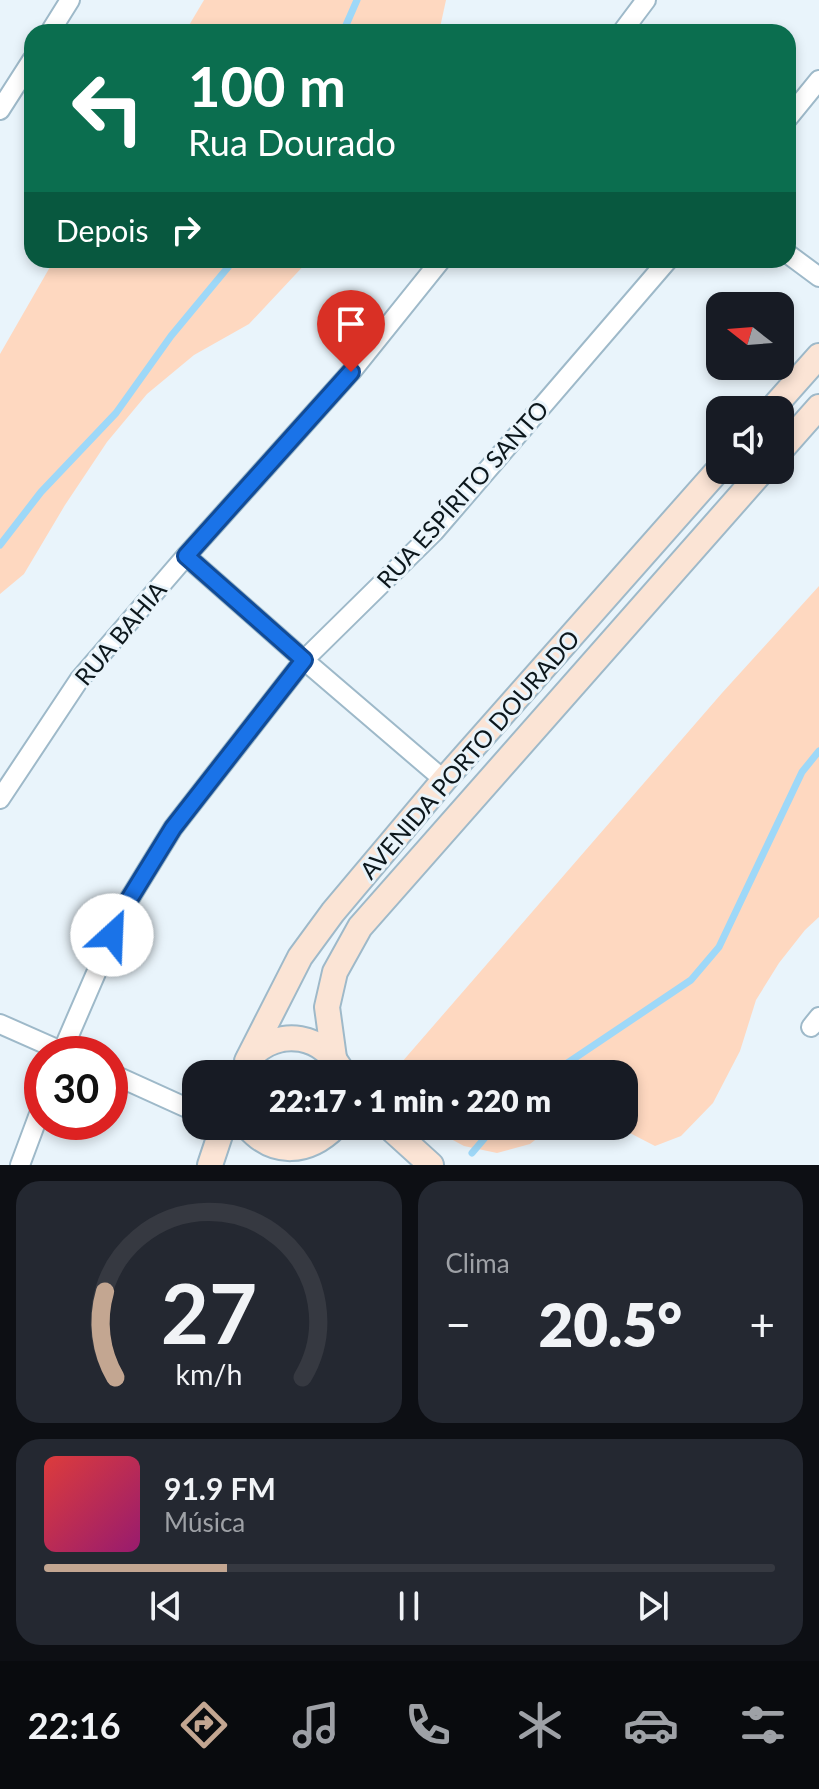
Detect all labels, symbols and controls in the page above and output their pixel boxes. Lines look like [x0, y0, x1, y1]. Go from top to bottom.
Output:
text: 100 m [188, 52, 346, 119]
icon: left [56, 56, 160, 160]
text: Rua Dourado [188, 120, 396, 164]
icon: right [164, 208, 208, 252]
text: Depois [56, 212, 148, 248]
pin [317, 290, 385, 372]
north arrow [706, 292, 794, 380]
map controls [706, 292, 794, 484]
icon: arrive [329, 302, 373, 346]
street label: RUA ESPÍRITO SANTO [370, 394, 554, 594]
button: sound [706, 396, 794, 484]
street label: RUA BAHIA [68, 575, 172, 691]
street label: AVENIDA PORTO DOURADO [353, 624, 585, 884]
position arrow [70, 893, 154, 977]
speed limit sign: 30 [24, 1036, 128, 1140]
text: 22:17 · 1 min · 220 m [269, 1082, 551, 1118]
text: Clima [446, 1247, 510, 1279]
text: 27 [161, 1262, 257, 1362]
text: 20.5° [538, 1288, 682, 1360]
text: − [446, 1298, 471, 1350]
text: + [749, 1298, 775, 1350]
text: km/h [175, 1357, 242, 1391]
text: 91.9 FM [164, 1470, 276, 1506]
text: Música [164, 1506, 245, 1538]
icon: previous [144, 1584, 188, 1628]
icon: pause [387, 1584, 431, 1628]
icon: next [631, 1584, 675, 1628]
icon: directions [176, 1697, 232, 1753]
icon: music [288, 1697, 344, 1753]
icon: phone [400, 1697, 456, 1753]
icon: climate [512, 1697, 568, 1753]
icon: car [623, 1697, 679, 1753]
icon: filters [735, 1697, 791, 1753]
text: 22:16 [28, 1703, 121, 1747]

